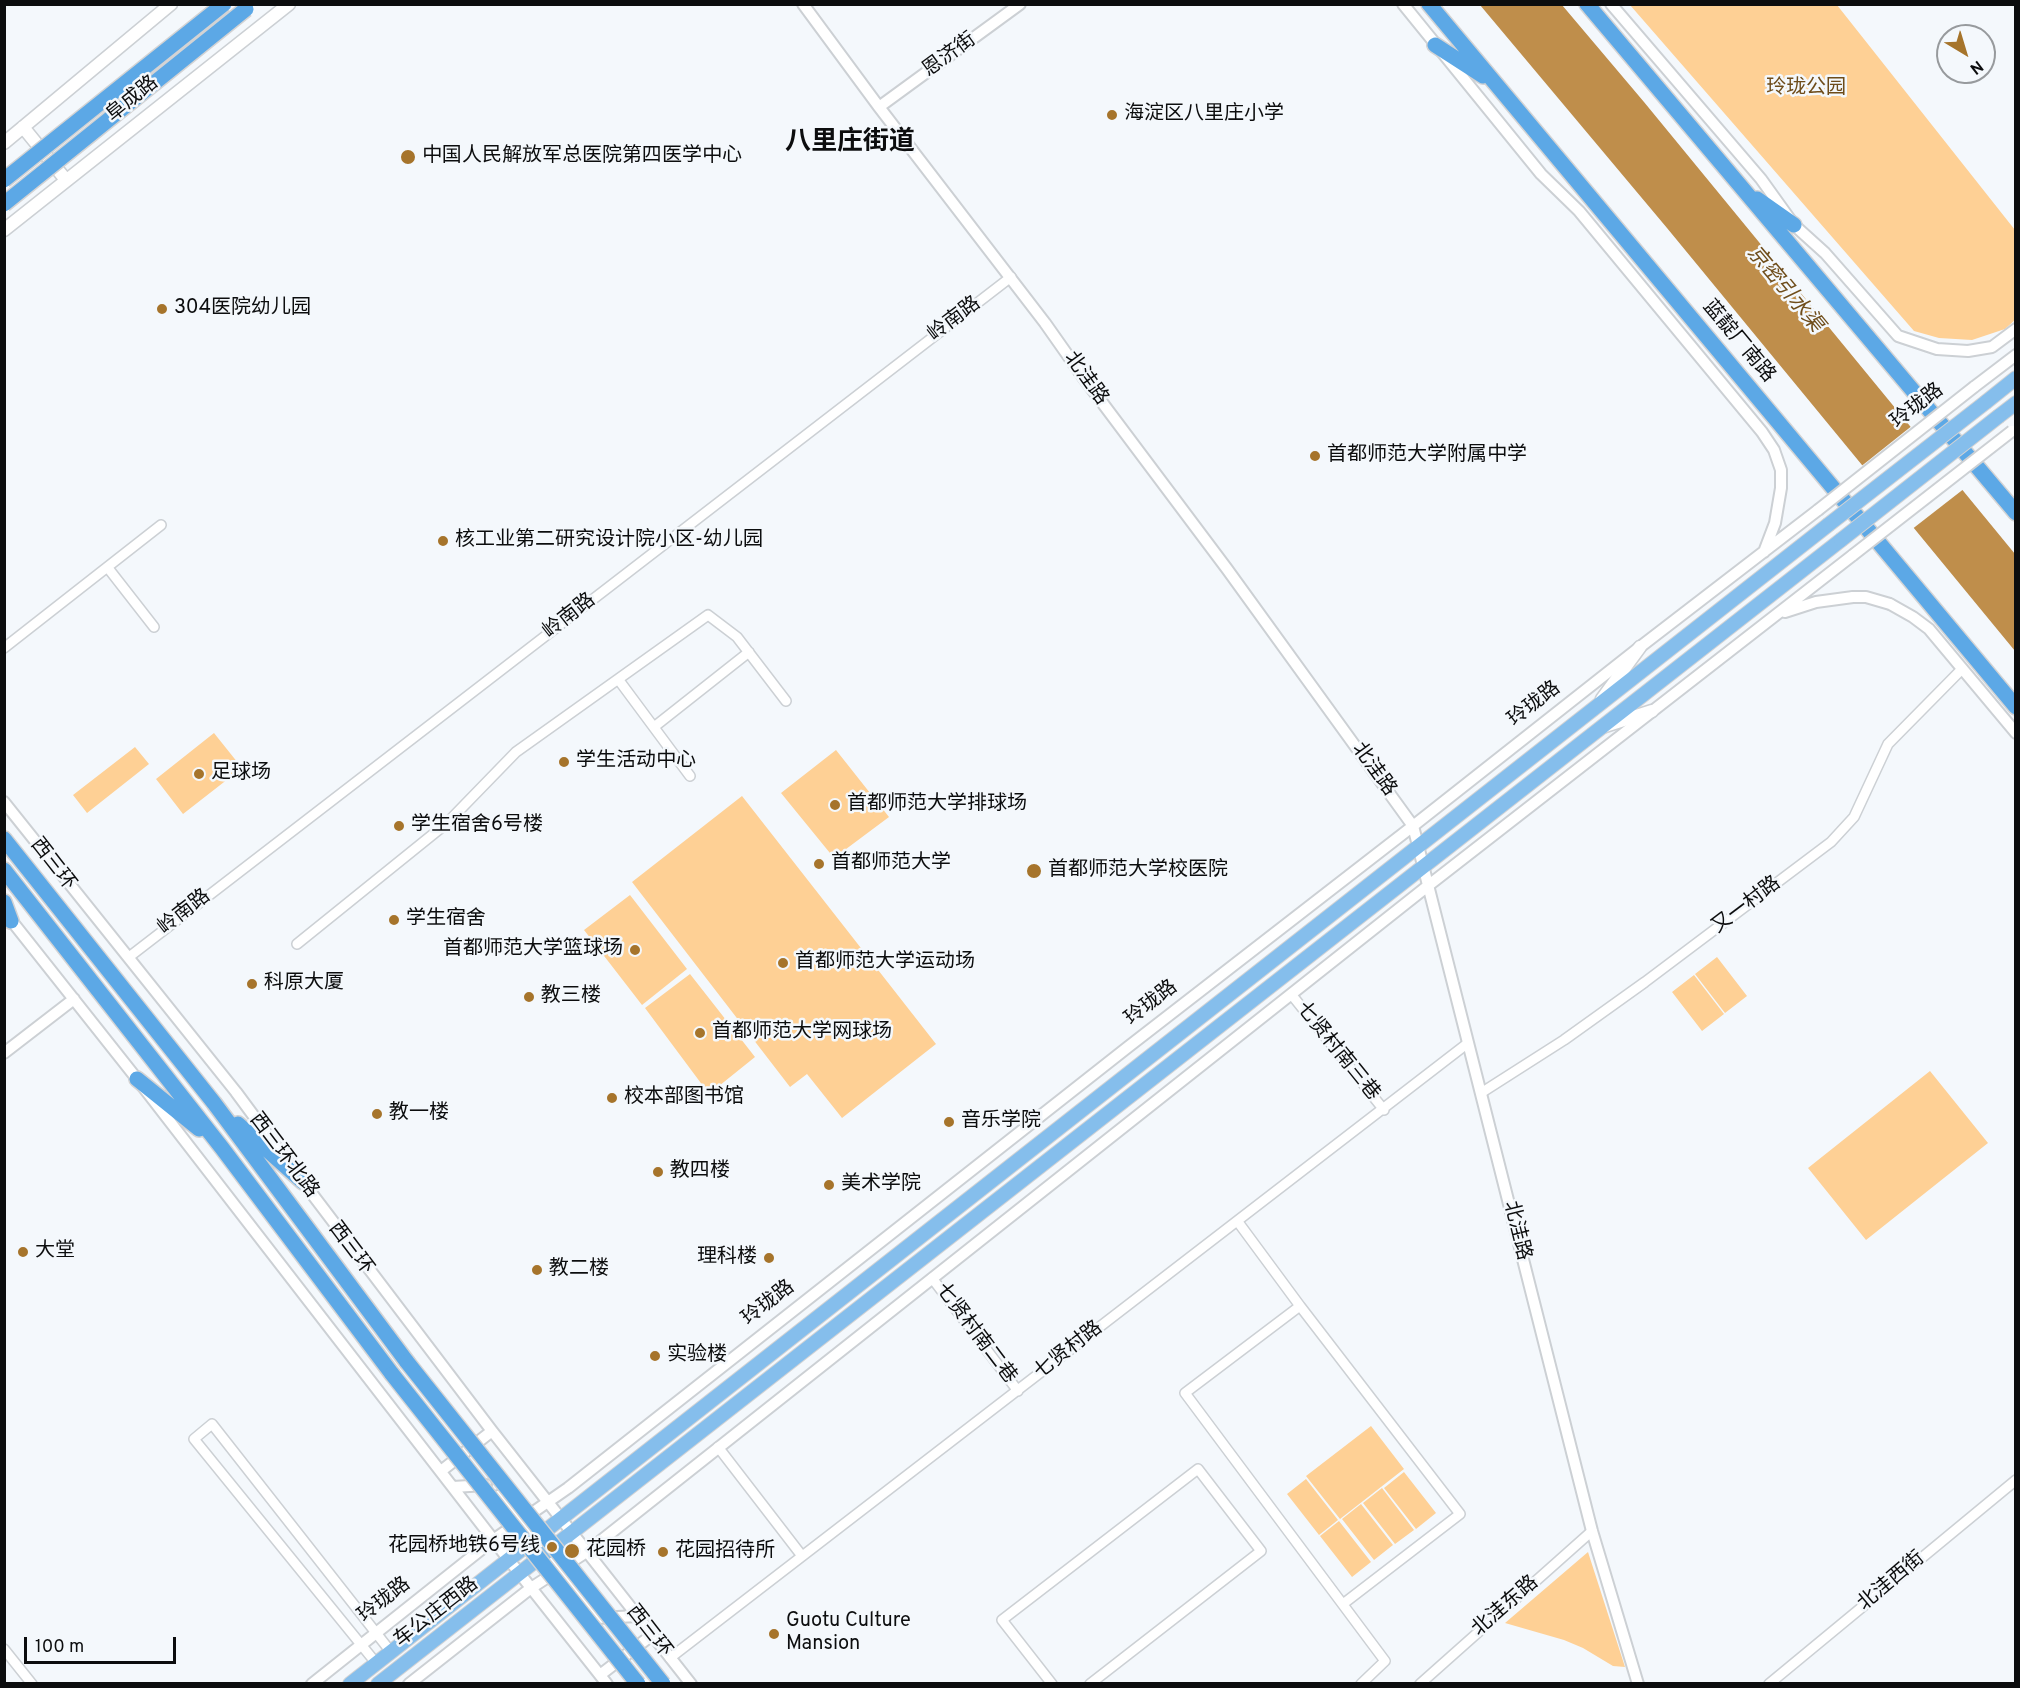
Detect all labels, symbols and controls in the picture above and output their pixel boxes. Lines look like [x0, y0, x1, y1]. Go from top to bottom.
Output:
north arrow [1936, 24, 1996, 84]
street label: 恩济街 [919, 29, 981, 83]
text: N [1965, 55, 1987, 78]
street label: 阜成路 [102, 72, 164, 128]
park label: 玲珑公园 [1766, 77, 1846, 101]
place label: 海淀区八里庄小学 [1124, 103, 1284, 127]
marker: 海淀区八里庄小学 [1105, 108, 1119, 122]
district label: 八里庄街道 [785, 128, 915, 160]
place label: 中国人民解放军总医院第四医学中心 [422, 145, 742, 169]
marker: 中国人民解放军总医院第四医学中心 [399, 148, 417, 166]
water label: 京密引水渠 [1741, 242, 1827, 338]
street label: 岭南路 [924, 292, 986, 348]
street label: 蓝靛厂南路 [1697, 296, 1779, 388]
place label: 304医院幼儿园 [174, 297, 311, 321]
marker: 304医院幼儿园 [155, 302, 169, 316]
street label: 北洼路 [1058, 348, 1112, 410]
street label: 玲珑路 [1887, 379, 1949, 435]
place label: 首都师范大学附属中学 [1327, 444, 1527, 468]
marker: 首都师范大学附属中学 [1308, 449, 1322, 463]
place label: 核工业第二研究设计院小区-幼儿园 [455, 529, 763, 553]
marker: 核工业第二研究设计院小区-幼儿园 [436, 534, 450, 548]
street label: 岭南路 [539, 589, 601, 645]
street label: 玲珑路 [1504, 677, 1566, 733]
street label: 北洼路 [1346, 739, 1400, 801]
place label: 学生活动中心 [576, 750, 696, 774]
marker: 学生活动中心 [557, 755, 571, 769]
place label: 足球场 [211, 762, 271, 786]
marker: 足球场 [192, 767, 206, 781]
place label: 首都师范大学排球场 [847, 793, 1027, 817]
marker: 首都师范大学排球场 [828, 798, 842, 812]
place label: 学生宿舍6号楼 [411, 814, 543, 838]
marker: 学生宿舍6号楼 [392, 819, 406, 833]
street label: 西三环 [24, 834, 80, 896]
place label: 首都师范大学 [831, 852, 951, 876]
marker: 首都师范大学 [812, 857, 826, 871]
place label: 首都师范大学校医院 [1048, 859, 1228, 883]
marker: 首都师范大学校医院 [1025, 862, 1043, 880]
street label: 又一村路 [1708, 872, 1786, 940]
street label: 岭南路 [154, 885, 216, 941]
place label: 学生宿舍 [406, 908, 486, 932]
marker: 学生宿舍 [387, 913, 401, 927]
place label: 首都师范大学篮球场 [443, 938, 623, 962]
marker: 首都师范大学篮球场 [628, 943, 642, 957]
place label: 首都师范大学运动场 [795, 951, 975, 975]
marker: 首都师范大学运动场 [776, 956, 790, 970]
place label: 科原大厦 [264, 972, 344, 996]
street label: 玲珑路 [1121, 976, 1183, 1032]
marker: 科原大厦 [245, 977, 259, 991]
place label: 教三楼 [541, 985, 601, 1009]
marker: 教三楼 [522, 990, 536, 1004]
street label: 七贤村南三巷 [1290, 998, 1384, 1106]
place label: 首都师范大学网球场 [712, 1021, 892, 1045]
marker: 首都师范大学网球场 [693, 1026, 707, 1040]
place label: 校本部图书馆 [624, 1086, 744, 1110]
marker: 校本部图书馆 [605, 1091, 619, 1105]
place label: 教一楼 [389, 1102, 449, 1126]
marker: 教一楼 [370, 1107, 384, 1121]
street label: 西三环北路 [243, 1109, 323, 1203]
place label: 音乐学院 [961, 1110, 1041, 1134]
marker: 音乐学院 [942, 1115, 956, 1129]
place label: 教四楼 [670, 1160, 730, 1184]
marker: 教四楼 [651, 1165, 665, 1179]
place label: 美术学院 [841, 1173, 921, 1197]
marker: 美术学院 [822, 1178, 836, 1192]
street label: 北洼路 [1497, 1199, 1535, 1263]
street label: 西三环 [322, 1218, 378, 1280]
place label: 大堂 [35, 1240, 75, 1264]
marker: 大堂 [16, 1245, 30, 1259]
place label: 理科楼 [697, 1246, 757, 1270]
marker: 理科楼 [762, 1251, 776, 1265]
place label: 教二楼 [549, 1258, 609, 1282]
marker: 教二楼 [530, 1263, 544, 1277]
street label: 玲珑路 [738, 1276, 800, 1332]
street label: 七贤村南二巷 [929, 1279, 1021, 1389]
street label: 七贤村路 [1030, 1317, 1108, 1385]
place label: 实验楼 [667, 1344, 727, 1368]
marker: 实验楼 [648, 1349, 662, 1363]
place label: 花园桥地铁6号线 [388, 1535, 540, 1559]
place label: 花园桥 [586, 1539, 646, 1563]
marker: 花园桥地铁6号线 [545, 1540, 559, 1554]
place label: 花园招待所 [675, 1540, 775, 1564]
marker: 花园桥 [563, 1542, 581, 1560]
marker: 花园招待所 [656, 1545, 670, 1559]
street label: 北洼西街 [1854, 1547, 1930, 1617]
street label: 北洼东路 [1468, 1572, 1544, 1642]
street label: 玲珑路 [354, 1573, 416, 1629]
street label: 车公庄西路 [390, 1573, 484, 1653]
street label: 西三环 [620, 1601, 676, 1663]
place label: Guotu Culture Mansion [786, 1610, 911, 1657]
scale bar [27, 1625, 178, 1663]
marker: Guotu Culture Mansion [767, 1627, 781, 1641]
text: 100 m [35, 1636, 84, 1659]

